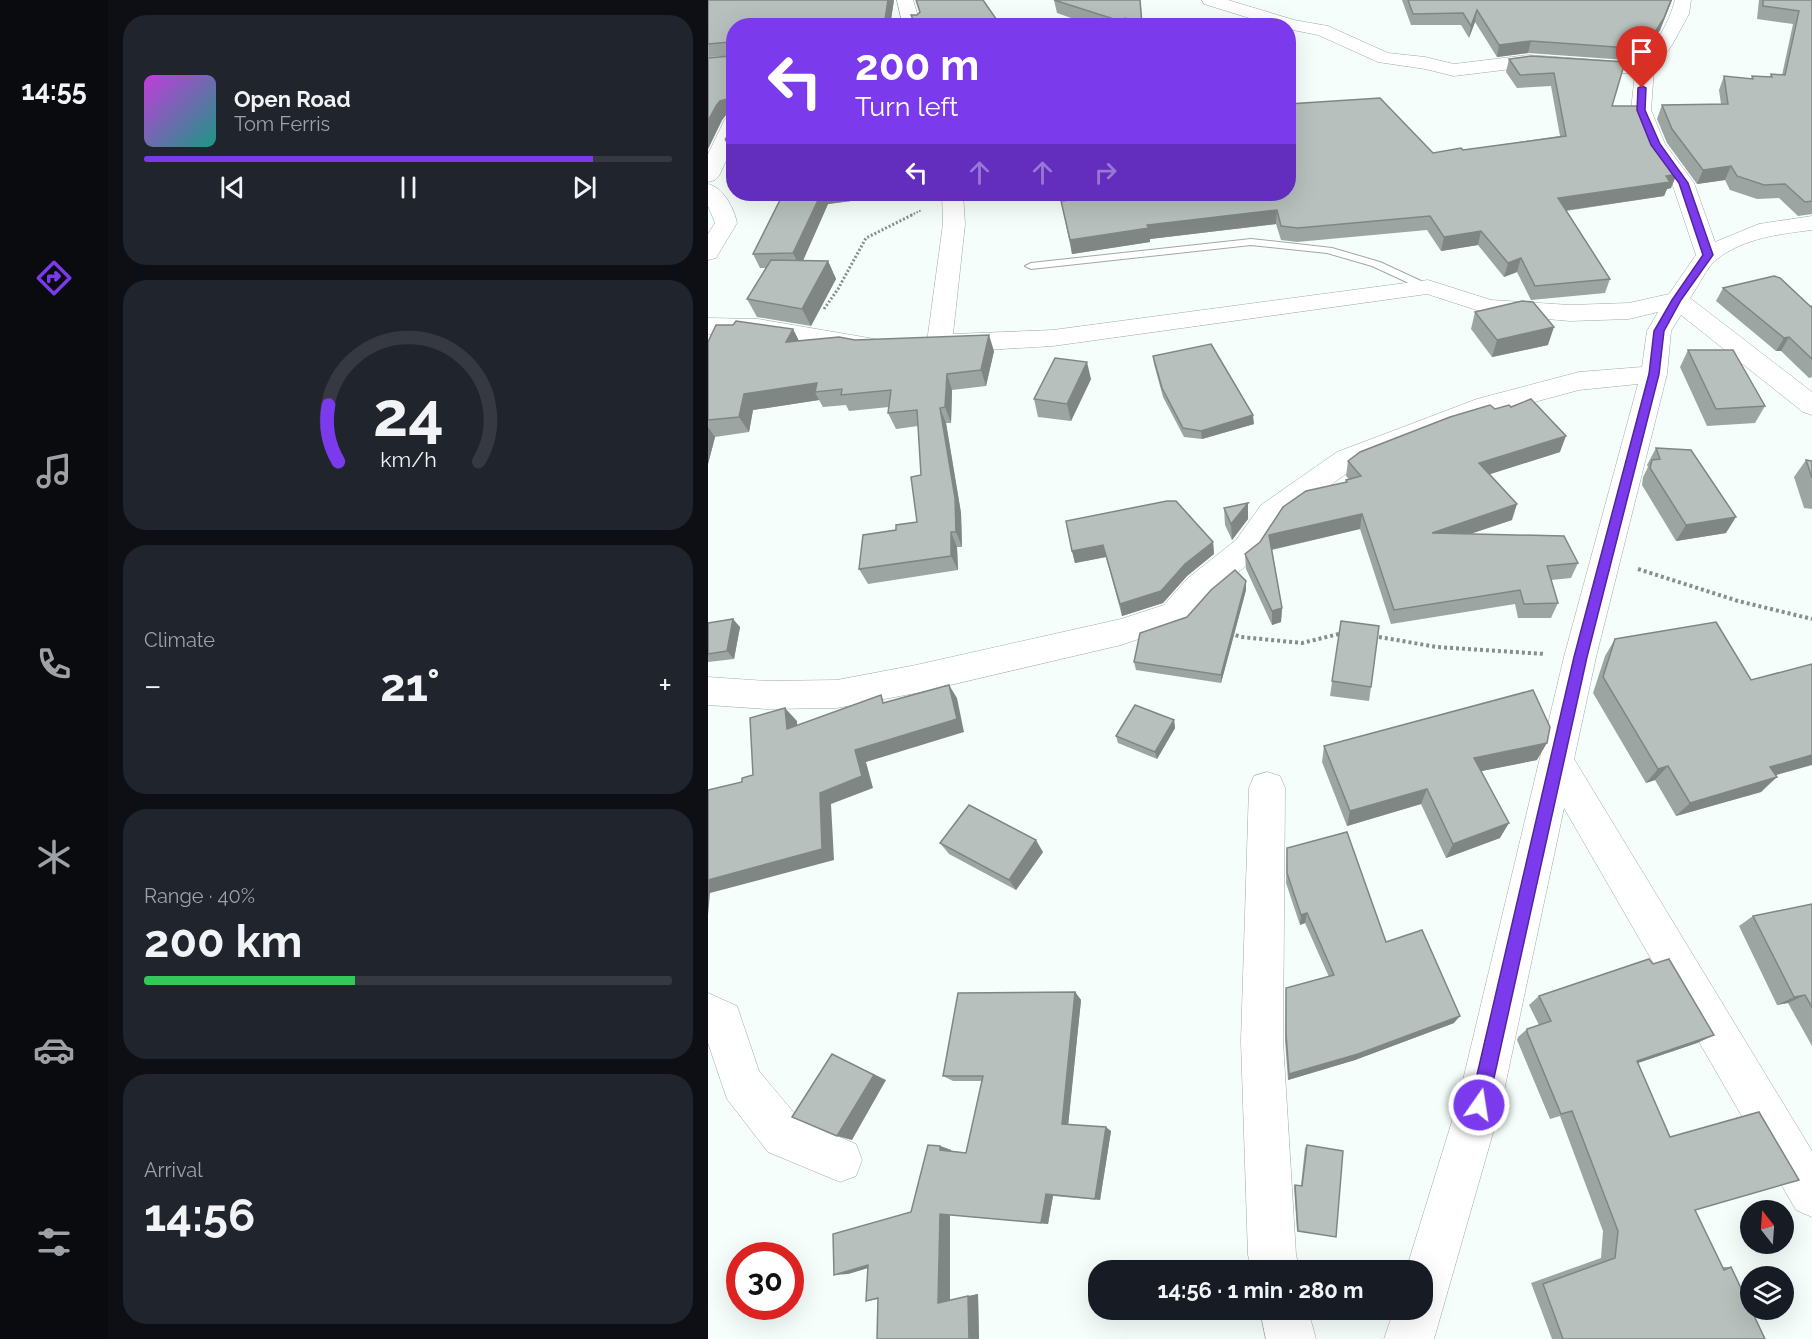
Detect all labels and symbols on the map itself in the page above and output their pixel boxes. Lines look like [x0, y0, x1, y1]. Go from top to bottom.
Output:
pin [1616, 26, 1667, 88]
position arrow [1447, 1073, 1511, 1137]
north arrow [1740, 1200, 1794, 1254]
speed limit sign: 30 [726, 1242, 804, 1320]

